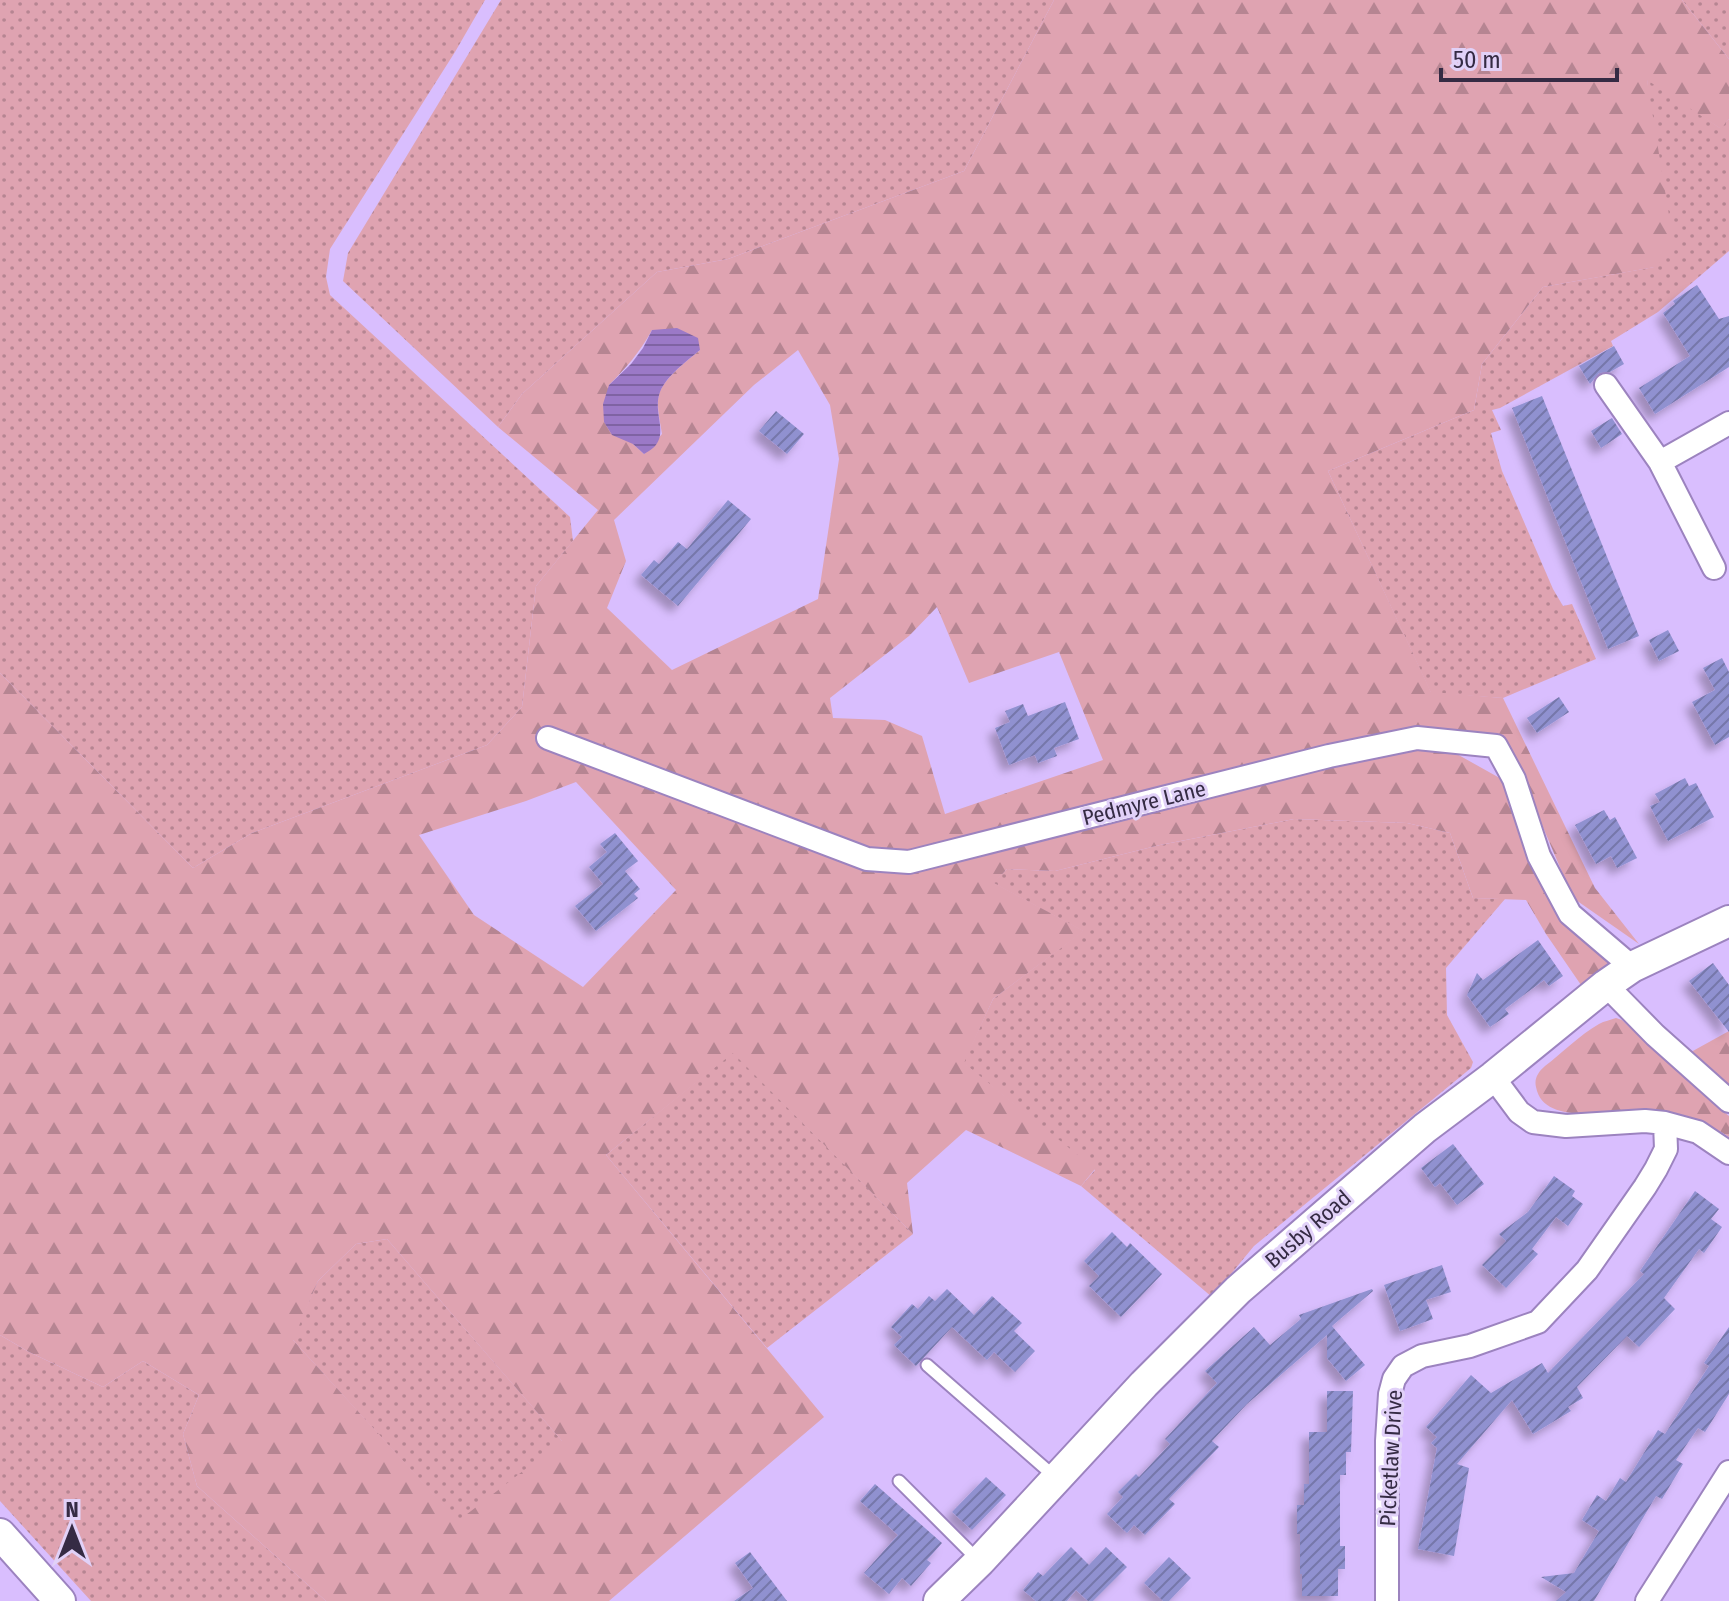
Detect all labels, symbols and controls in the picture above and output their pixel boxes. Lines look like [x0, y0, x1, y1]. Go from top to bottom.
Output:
scale bar [1441, 32, 1617, 82]
text: 50 m [1453, 46, 1501, 74]
street label: Pedmyre Lane [1080, 775, 1208, 831]
street label: Busby Road [1259, 1184, 1357, 1274]
street label: Picketlaw Drive [1374, 1389, 1408, 1527]
north arrow [32, 1489, 112, 1569]
text: N [65, 1496, 79, 1523]

